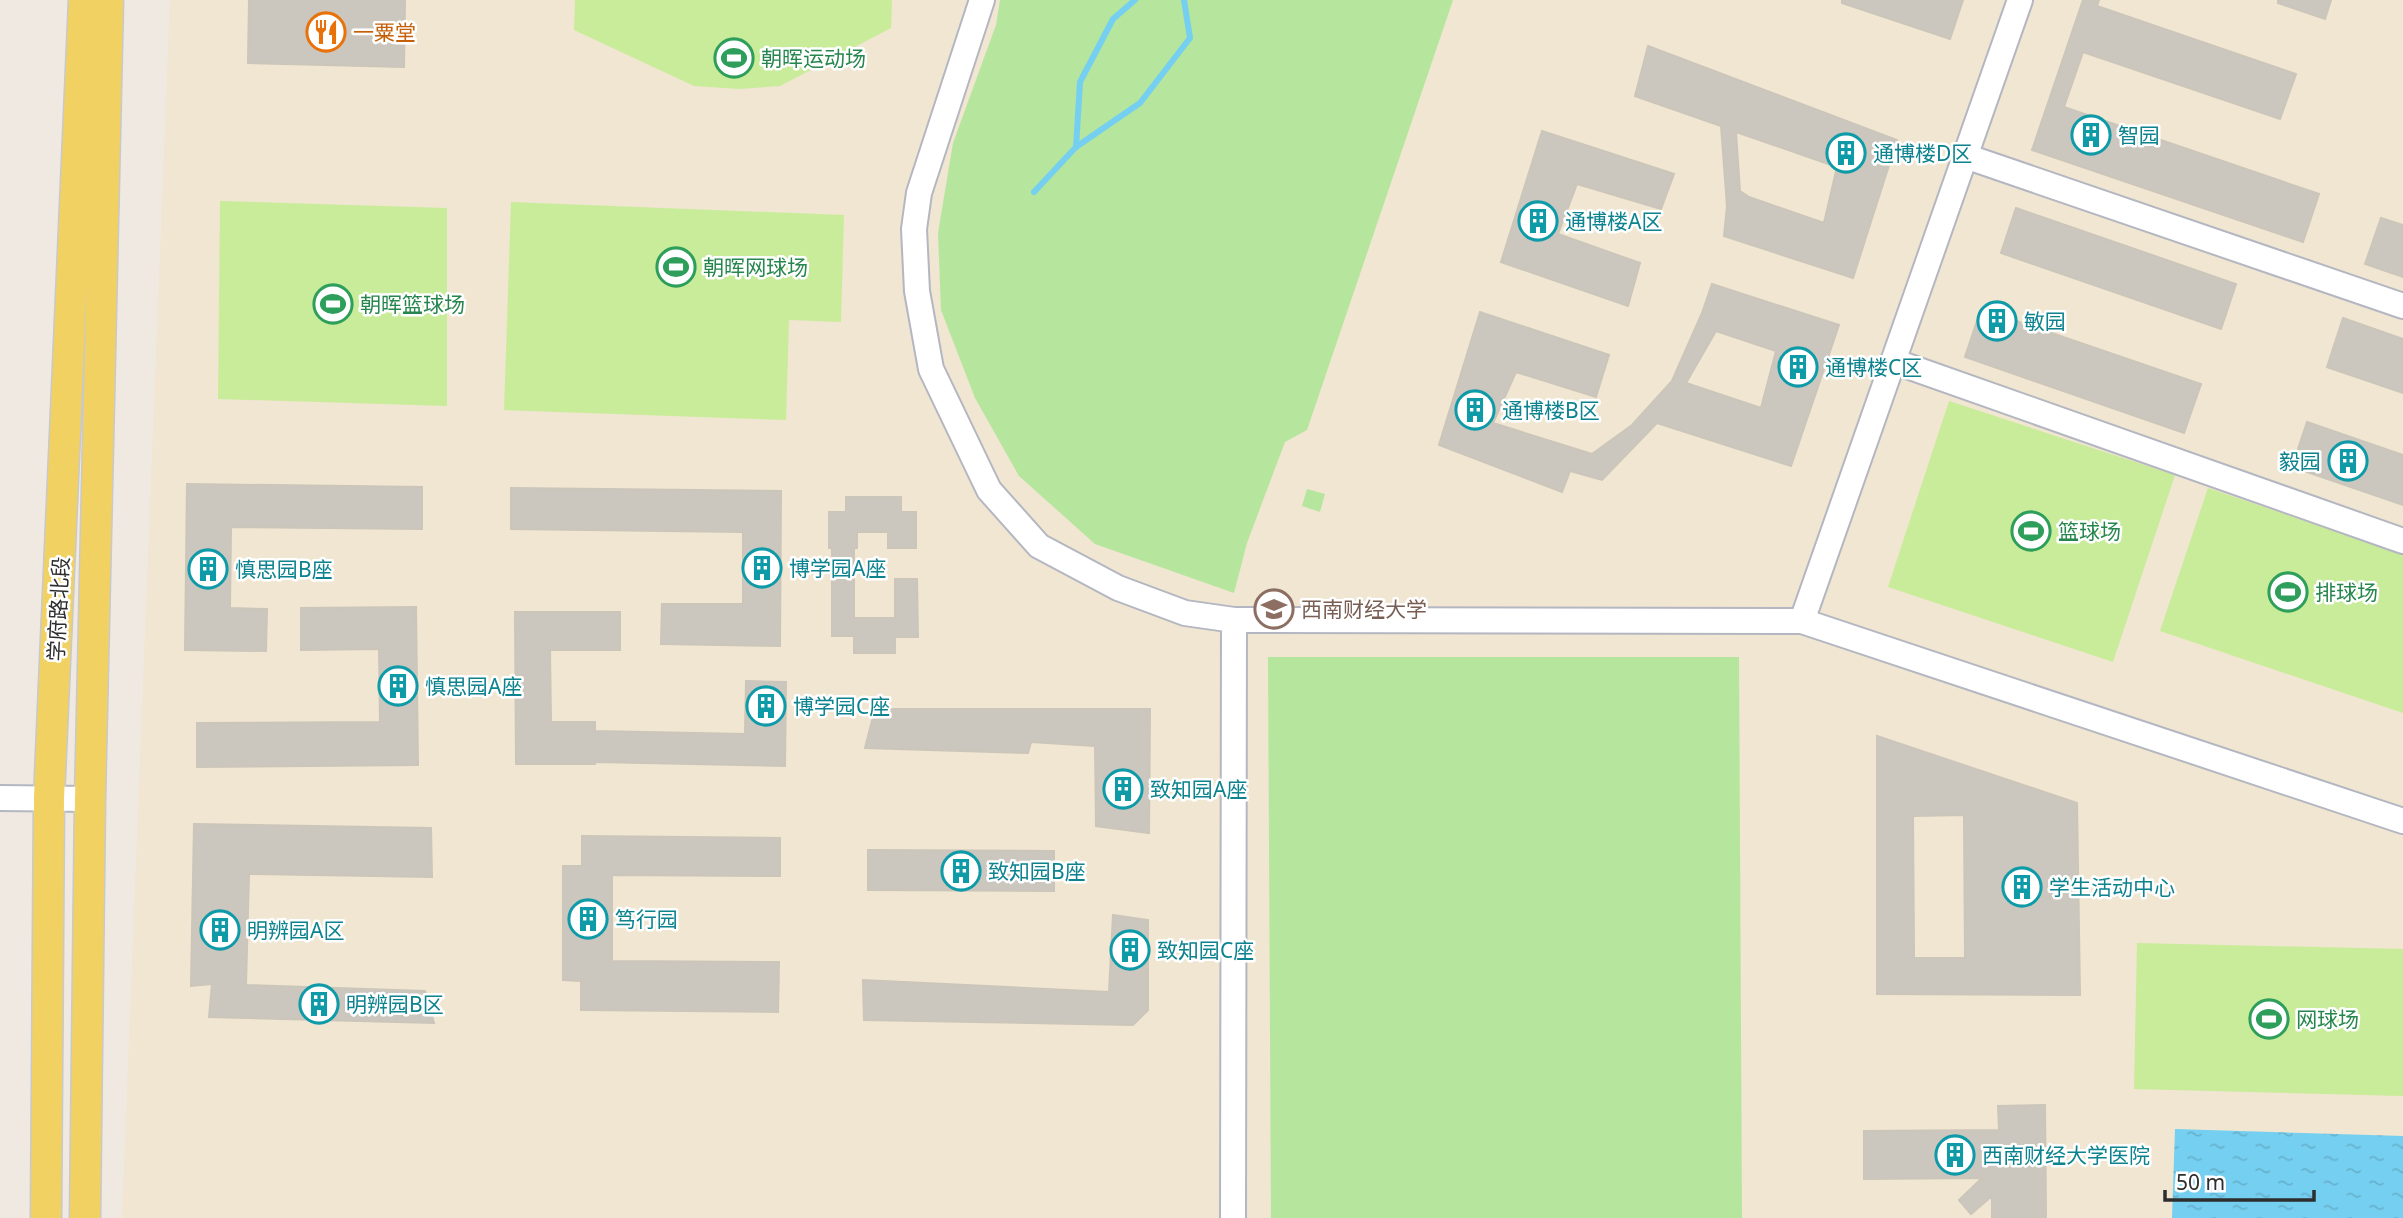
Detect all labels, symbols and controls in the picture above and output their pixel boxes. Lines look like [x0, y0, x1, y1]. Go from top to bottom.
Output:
restaurant icon: 一粟堂 [305, 11, 347, 53]
place label: 一粟堂 [353, 18, 416, 46]
sports icon: 朝晖运动场 [713, 37, 755, 79]
place label: 朝晖运动场 [761, 44, 866, 72]
building icon: 智园 [2070, 114, 2112, 156]
place label: 智园 [2118, 121, 2160, 149]
building icon: 通博楼D区 [1825, 132, 1867, 174]
place label: 通博楼D区 [1873, 139, 1972, 167]
building icon: 通博楼A区 [1517, 200, 1559, 242]
place label: 通博楼A区 [1565, 207, 1662, 235]
sports icon: 朝晖网球场 [655, 246, 697, 288]
place label: 朝晖网球场 [703, 253, 808, 281]
sports icon: 朝晖篮球场 [312, 283, 354, 325]
place label: 朝晖篮球场 [360, 290, 465, 318]
building icon: 敏园 [1976, 300, 2018, 342]
place label: 敏园 [2024, 307, 2066, 335]
building icon: 通博楼C区 [1777, 346, 1819, 388]
place label: 通博楼C区 [1825, 353, 1922, 381]
building icon: 通博楼B区 [1454, 389, 1496, 431]
place label: 通博楼B区 [1502, 396, 1600, 424]
building icon: 毅园 [2327, 440, 2369, 482]
place label: 毅园 [2279, 447, 2321, 475]
sports icon: 篮球场 [2010, 510, 2052, 552]
place label: 篮球场 [2058, 517, 2121, 545]
building icon: 博学园A座 [741, 547, 783, 589]
building icon: 慎思园B座 [187, 548, 229, 590]
place label: 博学园A座 [789, 554, 886, 582]
place label: 慎思园B座 [235, 555, 333, 583]
street label: 学府路北段 [41, 556, 75, 662]
sports icon: 排球场 [2267, 571, 2309, 613]
place label: 排球场 [2315, 578, 2378, 606]
school or university icon: 西南财经大学 [1253, 588, 1295, 630]
place label: 西南财经大学 [1301, 595, 1427, 623]
building icon: 慎思园A座 [377, 665, 419, 707]
place label: 慎思园A座 [425, 672, 522, 700]
building icon: 博学园C座 [745, 685, 787, 727]
place label: 博学园C座 [793, 692, 890, 720]
building icon: 致知园A座 [1102, 768, 1144, 810]
place label: 致知园A座 [1150, 775, 1247, 803]
building icon: 致知园B座 [940, 850, 982, 892]
place label: 致知园B座 [988, 857, 1086, 885]
building icon: 学生活动中心 [2001, 866, 2043, 908]
place label: 学生活动中心 [2049, 873, 2175, 901]
building icon: 笃行园 [567, 898, 609, 940]
place label: 笃行园 [615, 905, 678, 933]
building icon: 明辨园A区 [199, 909, 241, 951]
place label: 明辨园A区 [247, 916, 344, 944]
building icon: 致知园C座 [1109, 929, 1151, 971]
place label: 致知园C座 [1157, 936, 1254, 964]
building icon: 明辨园B区 [298, 983, 340, 1025]
place label: 明辨园B区 [346, 990, 444, 1018]
sports icon: 网球场 [2248, 998, 2290, 1040]
place label: 网球场 [2296, 1005, 2359, 1033]
building icon: 西南财经大学医院 [1934, 1134, 1976, 1176]
place label: 西南财经大学医院 [1982, 1141, 2150, 1169]
scale bar [2165, 1158, 2314, 1202]
text: 50 m [2176, 1168, 2225, 1196]

